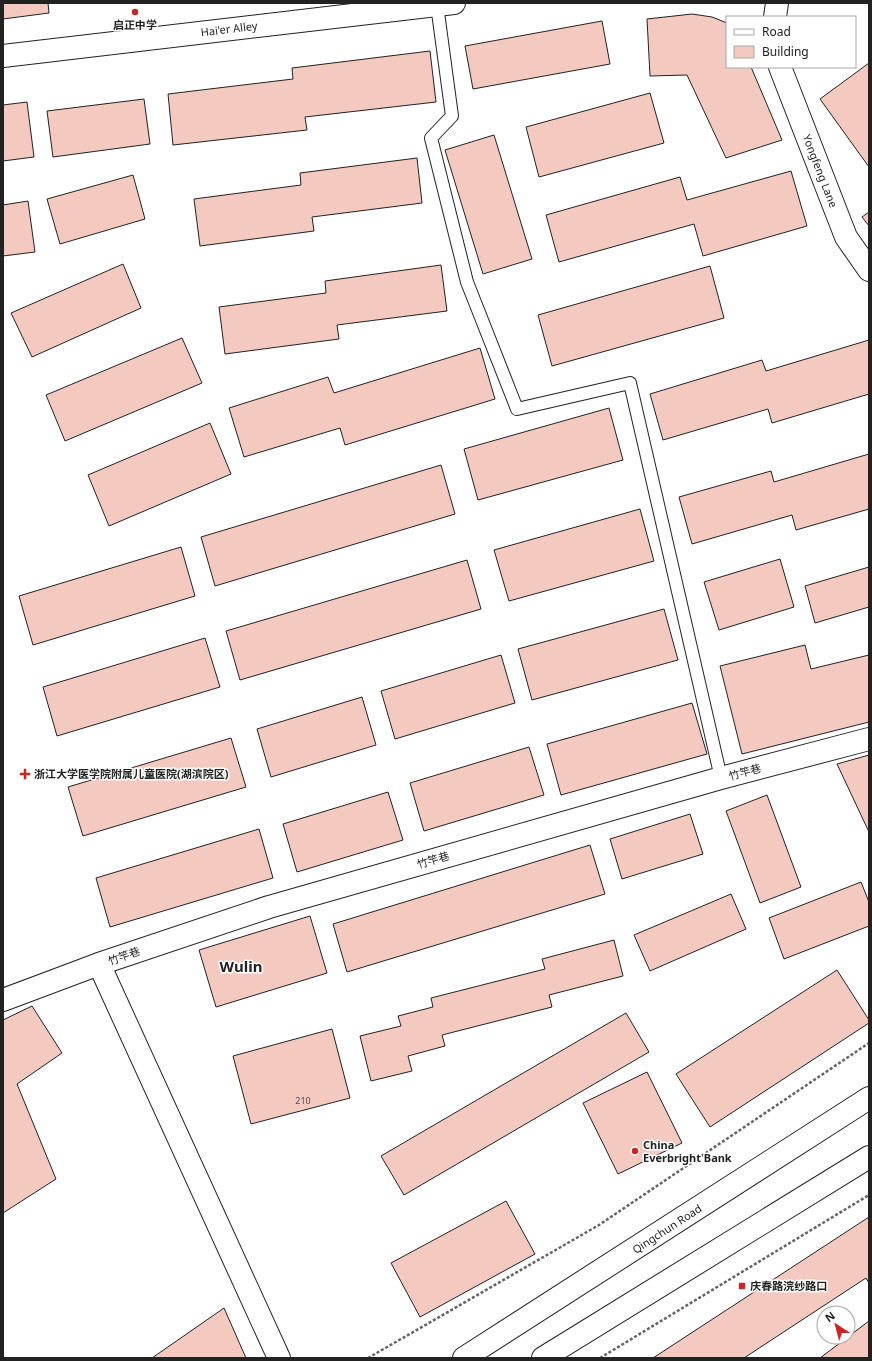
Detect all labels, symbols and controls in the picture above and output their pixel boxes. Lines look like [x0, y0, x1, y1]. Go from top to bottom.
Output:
marker: 启正中学 [130, 7, 140, 17]
legend [726, 16, 856, 68]
place label: 启正中学 [113, 17, 157, 32]
street label: Hai'er Alley [200, 18, 258, 39]
text: Road [762, 23, 791, 40]
text: Building [762, 43, 809, 60]
street label: Yongfeng Lane [800, 132, 841, 210]
street label: 竹竿巷 [727, 760, 763, 783]
place label: 浙江大学医学院附属儿童医院(湖滨院区) [34, 766, 229, 781]
marker: 浙江大学医学院附属儿童医院(湖滨院区) [19, 768, 31, 780]
street label: 竹竿巷 [415, 848, 451, 871]
street label: 竹竿巷 [106, 943, 142, 968]
district label: Wulin [220, 956, 262, 976]
house number: 210 [295, 1094, 311, 1107]
place label: China Everbright Bank [643, 1137, 732, 1165]
marker: China Everbright Bank [630, 1146, 640, 1156]
street label: Qingchun Road [629, 1201, 704, 1257]
place label: 庆春路浣纱路口 [750, 1278, 827, 1293]
marker: 庆春路浣纱路口 [737, 1281, 747, 1291]
north arrow [816, 1305, 856, 1345]
text: N [822, 1308, 838, 1325]

